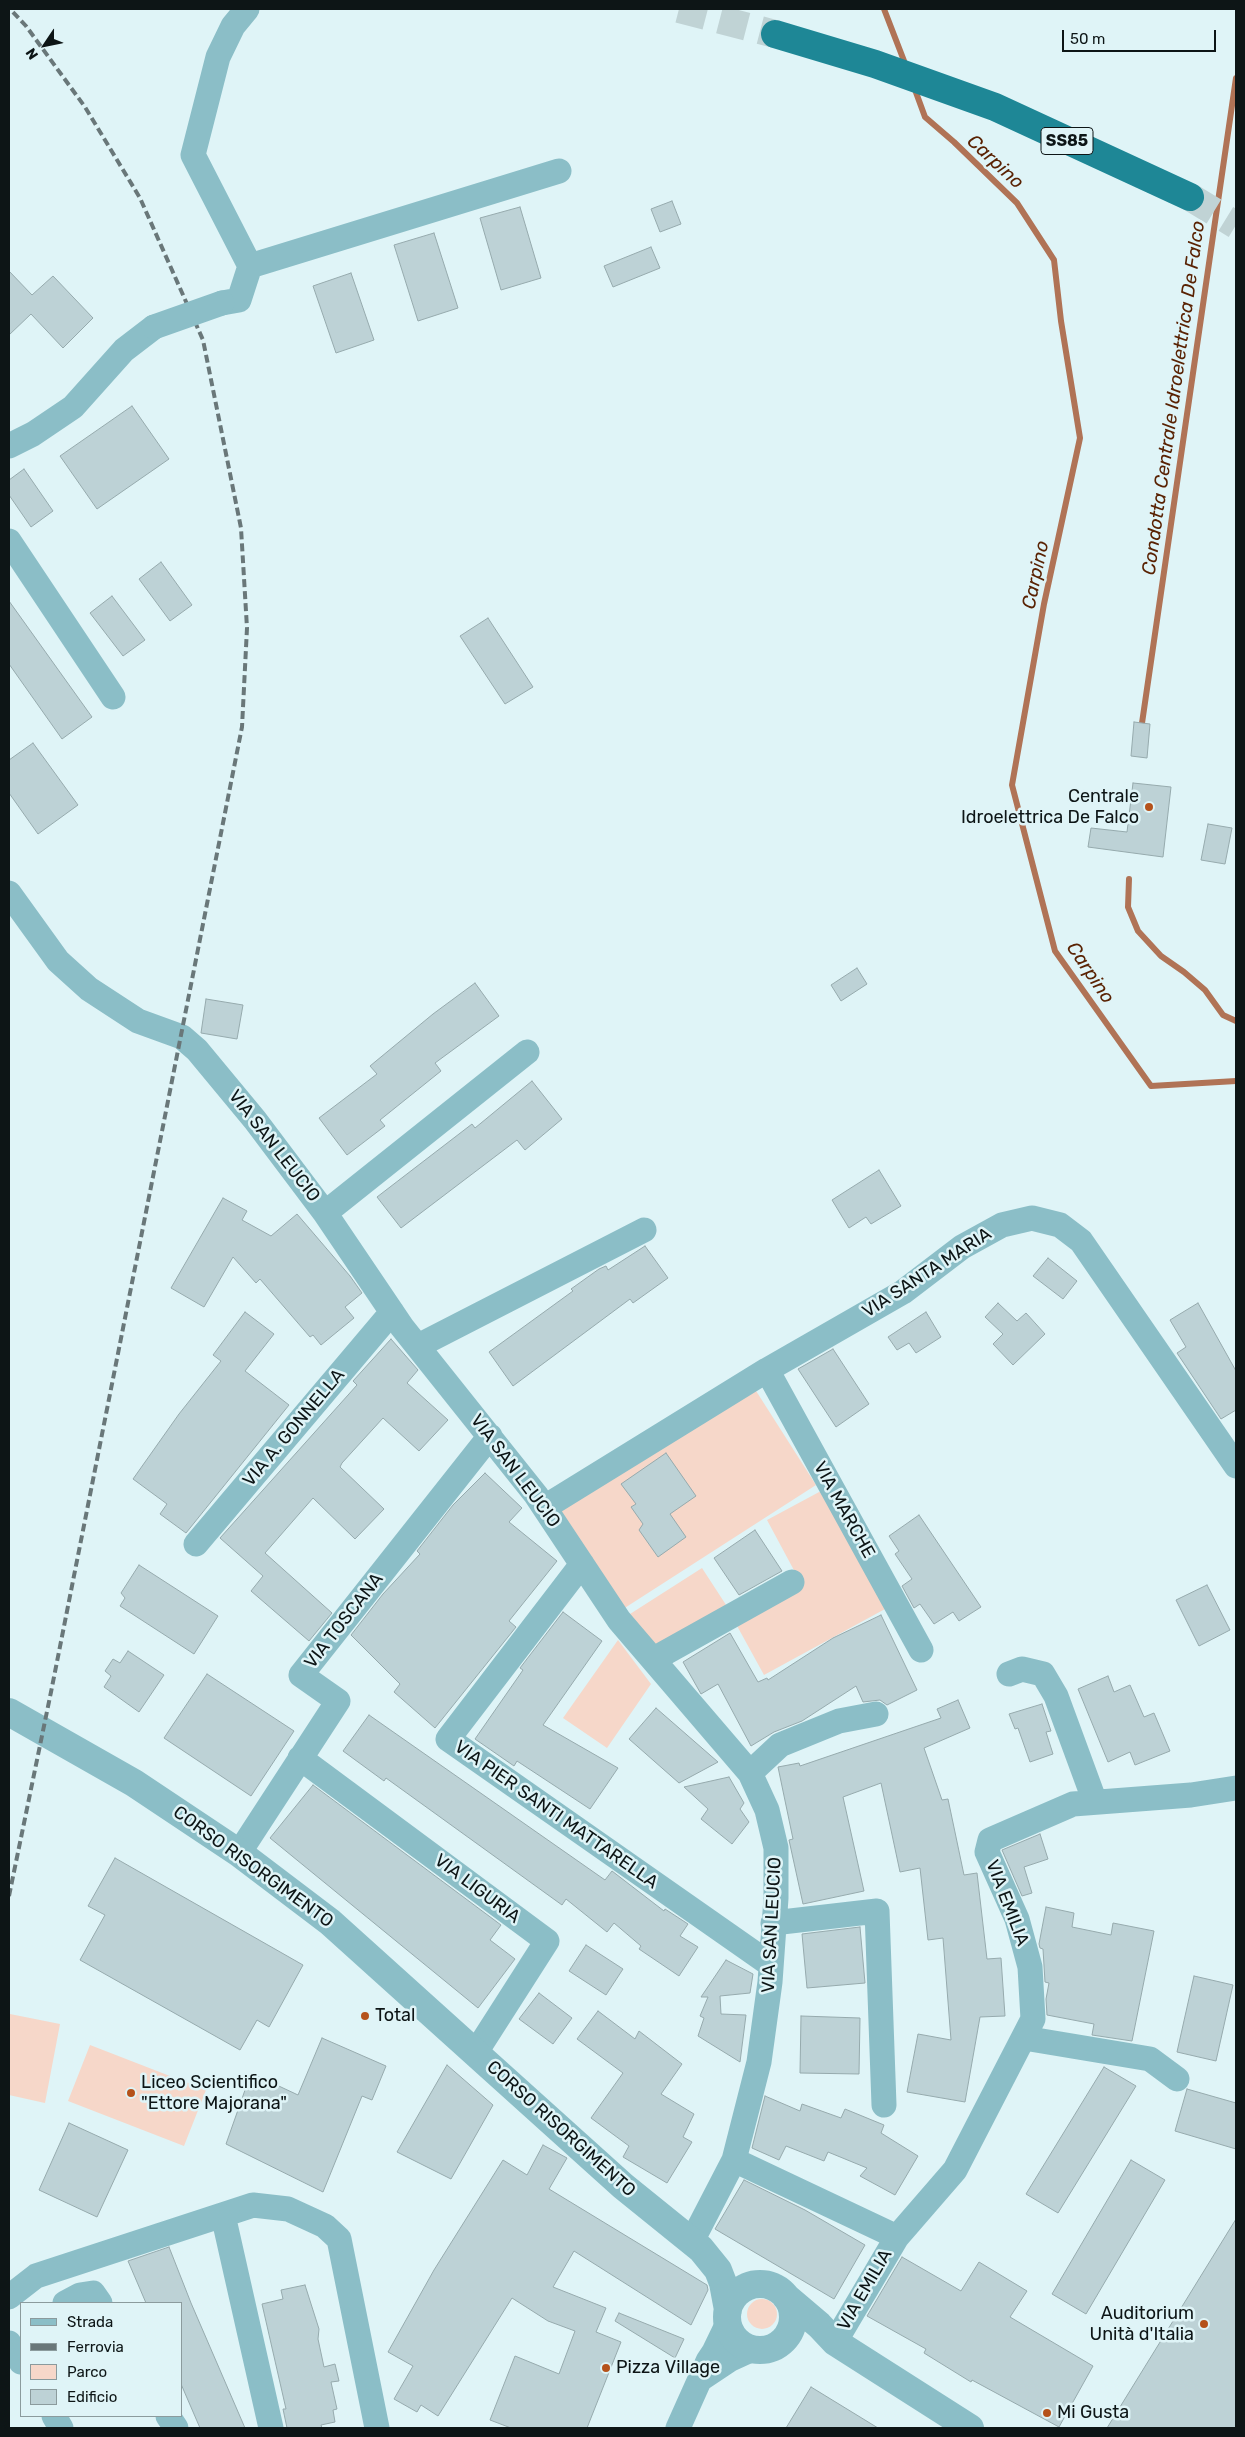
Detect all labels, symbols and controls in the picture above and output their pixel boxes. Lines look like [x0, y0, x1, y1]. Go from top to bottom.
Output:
north arrow [20, 20, 70, 70]
scale bar [1065, 20, 1219, 52]
text: 50 m [1070, 30, 1105, 48]
text: N [22, 45, 42, 63]
road number: SS85 [1041, 128, 1093, 154]
water label: Carpino [962, 130, 1028, 194]
water label: Condotta Centrale Idroelettrica De Falco [1138, 219, 1210, 577]
water label: Carpino [1018, 539, 1054, 611]
place label: Centrale Idroelettrica De Falco [961, 786, 1139, 829]
marker: Centrale Idroelettrica De Falco [1143, 801, 1155, 813]
water label: Carpino [1061, 938, 1119, 1008]
street label: VIA SAN LEUCIO [224, 1086, 324, 1206]
street label: VIA SANTA MARIA [858, 1223, 996, 1323]
street label: VIA A. GONNELLA [239, 1365, 349, 1491]
street label: VIA SAN LEUCIO [465, 1410, 565, 1532]
street label: VIA MARCHE [809, 1458, 879, 1562]
street label: VIA TOSCANA [300, 1569, 388, 1673]
street label: VIA PIER SANTI MATTARELLA [450, 1736, 662, 1894]
street label: CORSO RISORGIMENTO [169, 1802, 337, 1932]
street label: VIA LIGURIA [430, 1850, 524, 1928]
street label: VIA SAN LEUCIO [758, 1857, 786, 1993]
street label: VIA EMILIA [981, 1857, 1033, 1949]
place label: Total [375, 2005, 415, 2027]
marker: Total [359, 2010, 371, 2022]
street label: CORSO RISORGIMENTO [482, 2056, 640, 2202]
place label: Liceo Scientifico "Ettore Majorana" [141, 2072, 287, 2114]
marker: Liceo Scientifico "Ettore Majorana" [125, 2087, 137, 2099]
street label: VIA EMILIA [833, 2245, 897, 2335]
legend [20, 2302, 182, 2417]
place label: Auditorium Unità d'Italia [1090, 2303, 1194, 2346]
text: Strada [67, 2313, 113, 2331]
marker: Auditorium Unità d'Italia [1198, 2318, 1210, 2330]
text: Ferrovia [67, 2338, 124, 2356]
place label: Pizza Village [616, 2357, 720, 2379]
marker: Pizza Village [600, 2362, 612, 2374]
text: Parco [67, 2363, 107, 2381]
text: Edificio [67, 2388, 117, 2406]
place label: Mi Gusta [1057, 2402, 1129, 2424]
marker: Mi Gusta [1041, 2407, 1053, 2419]

